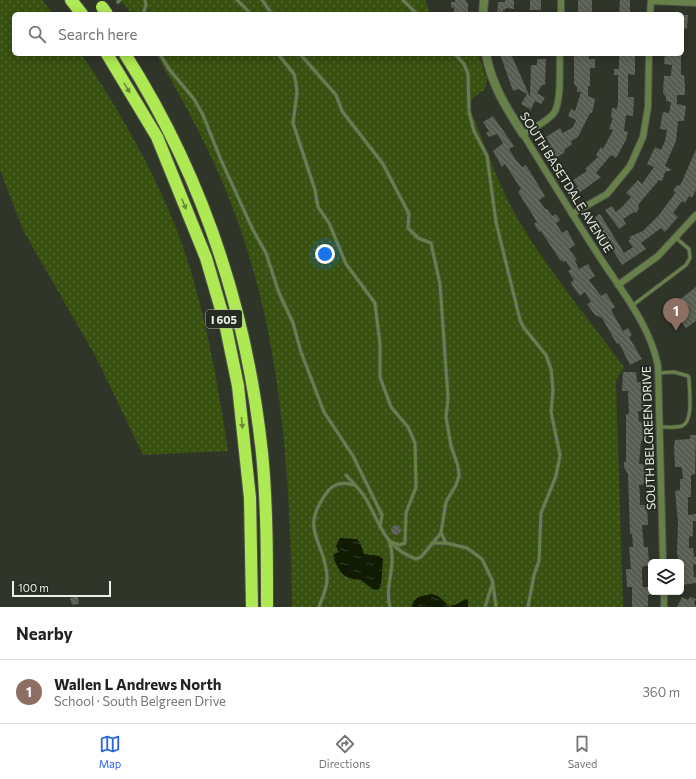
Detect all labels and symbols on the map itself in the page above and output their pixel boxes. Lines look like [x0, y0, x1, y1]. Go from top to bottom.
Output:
one-way arrow [123, 82, 130, 93]
street label: SOUTH BASETDALE AVENUE [518, 109, 616, 255]
one-way arrow [181, 198, 187, 209]
your location [315, 244, 335, 264]
pin: 1 [663, 298, 689, 331]
road number: I 605 [206, 310, 242, 328]
street label: SOUTH BELGREEN DRIVE [638, 366, 658, 510]
one-way arrow [239, 417, 246, 429]
scale bar [12, 579, 111, 598]

